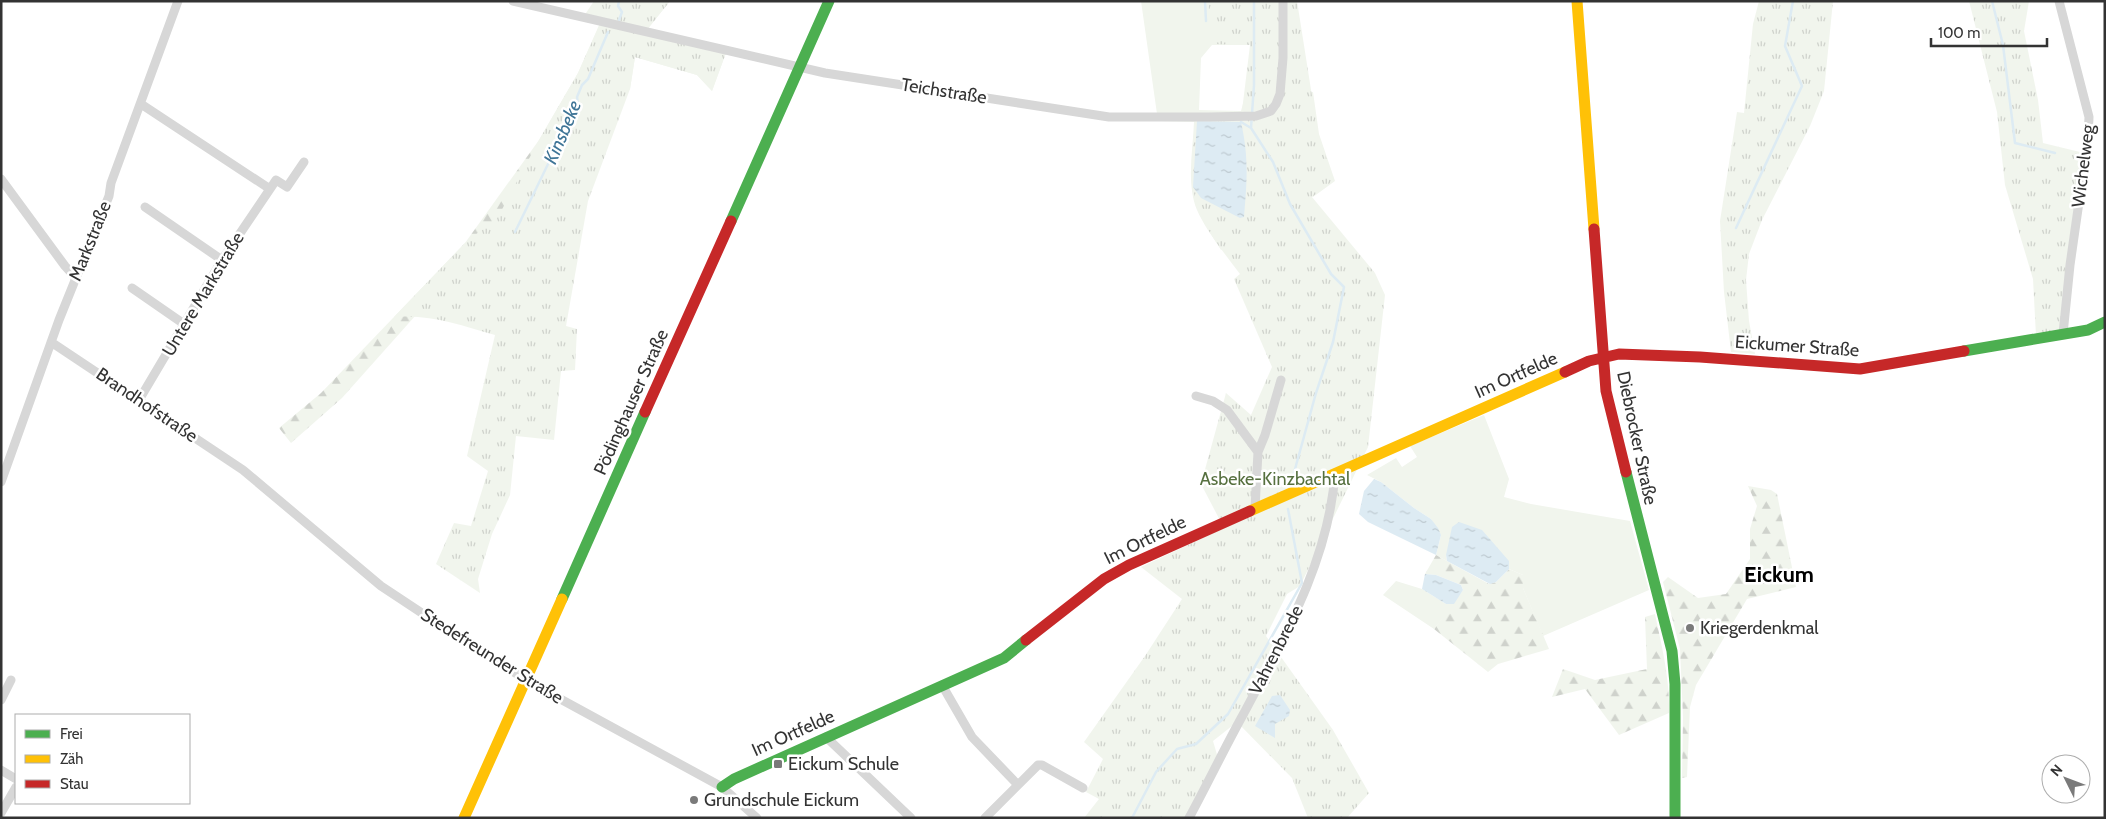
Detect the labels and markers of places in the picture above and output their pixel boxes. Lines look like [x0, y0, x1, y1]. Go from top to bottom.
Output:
place label: Kriegerdenkmal [1700, 617, 1819, 639]
marker: Kriegerdenkmal [1684, 622, 1696, 634]
place label: Eickum Schule [788, 753, 899, 775]
marker: Eickum Schule [772, 758, 784, 770]
place label: Grundschule Eickum [704, 789, 859, 811]
marker: Grundschule Eickum [688, 794, 700, 806]

